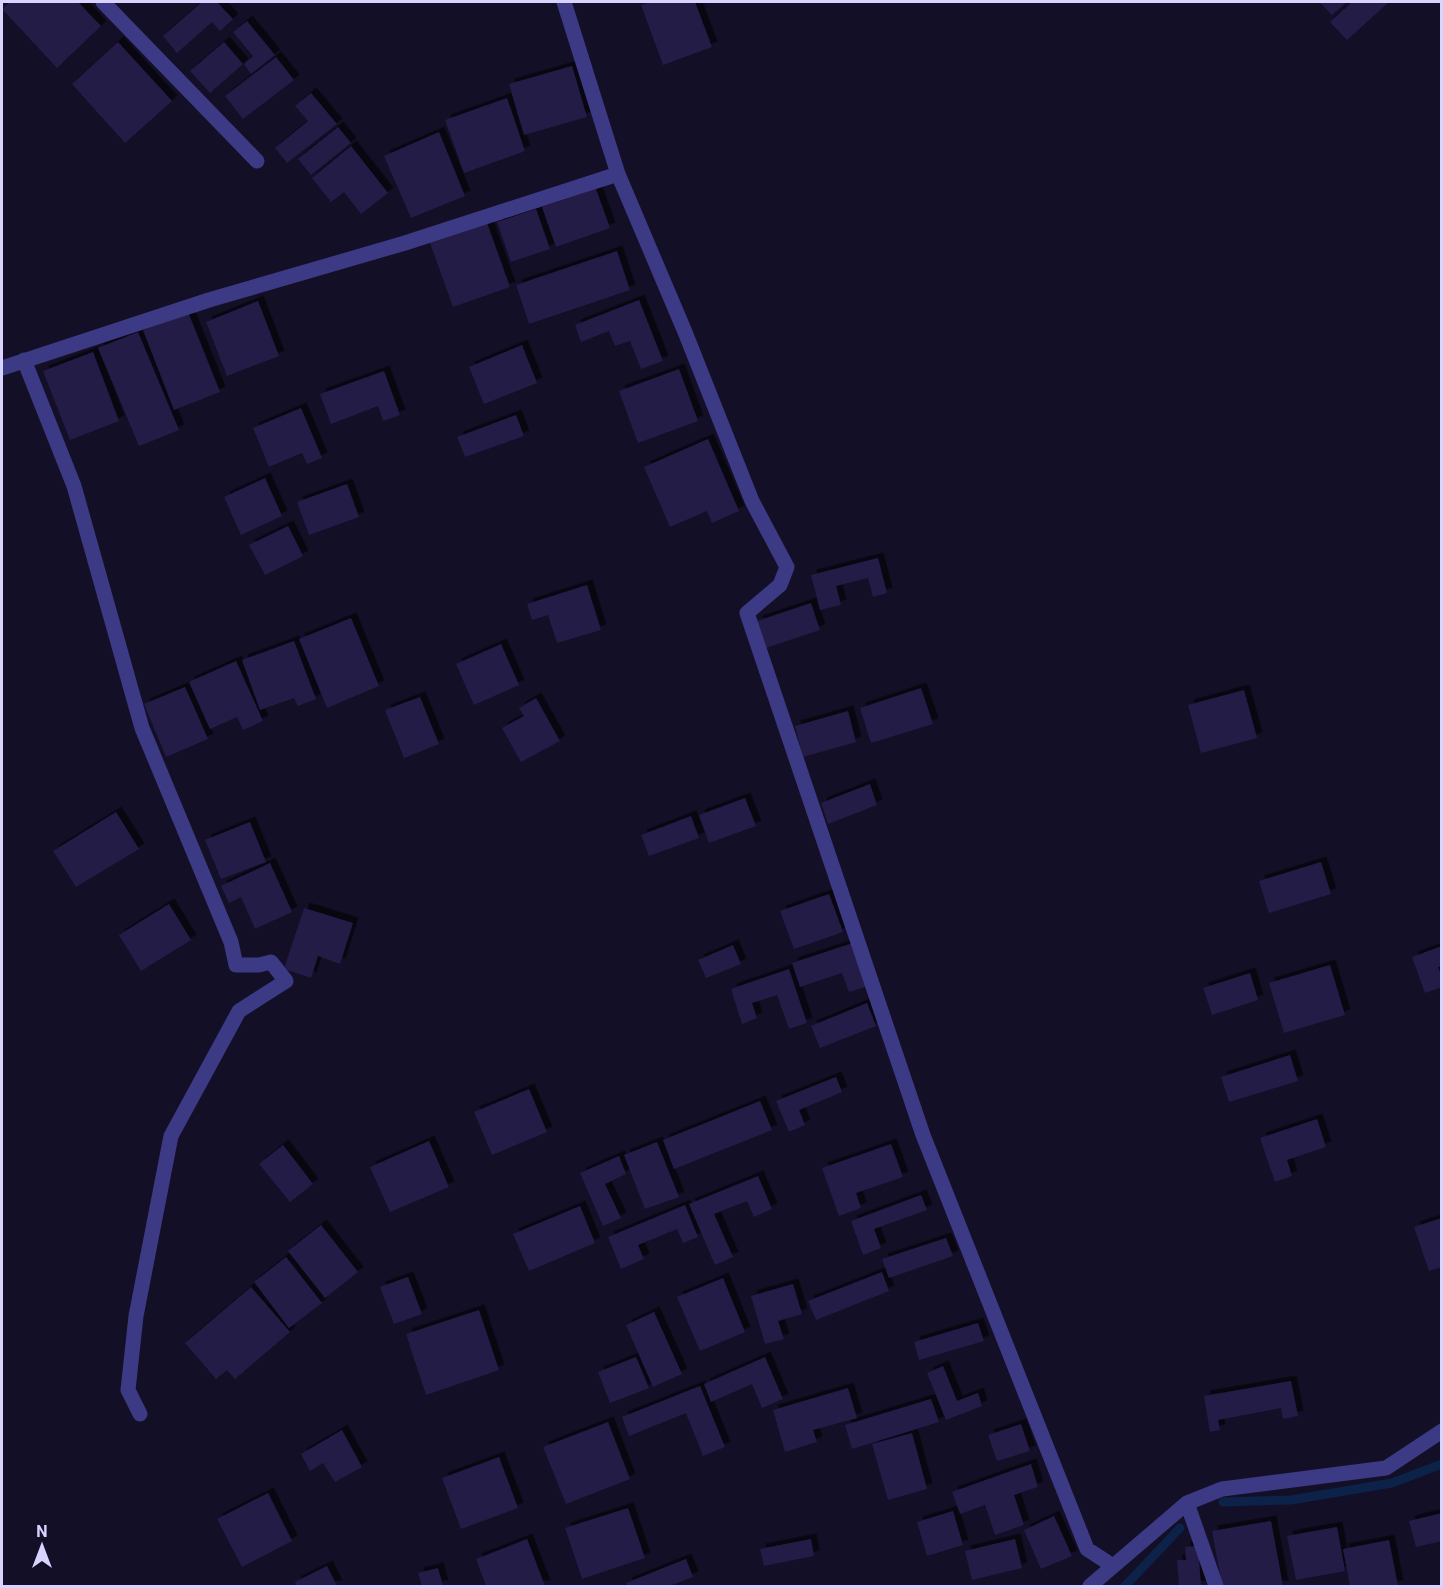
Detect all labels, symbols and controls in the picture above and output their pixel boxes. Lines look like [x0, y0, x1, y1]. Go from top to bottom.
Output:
north arrow [12, 1516, 72, 1576]
text: N [36, 1522, 48, 1541]

